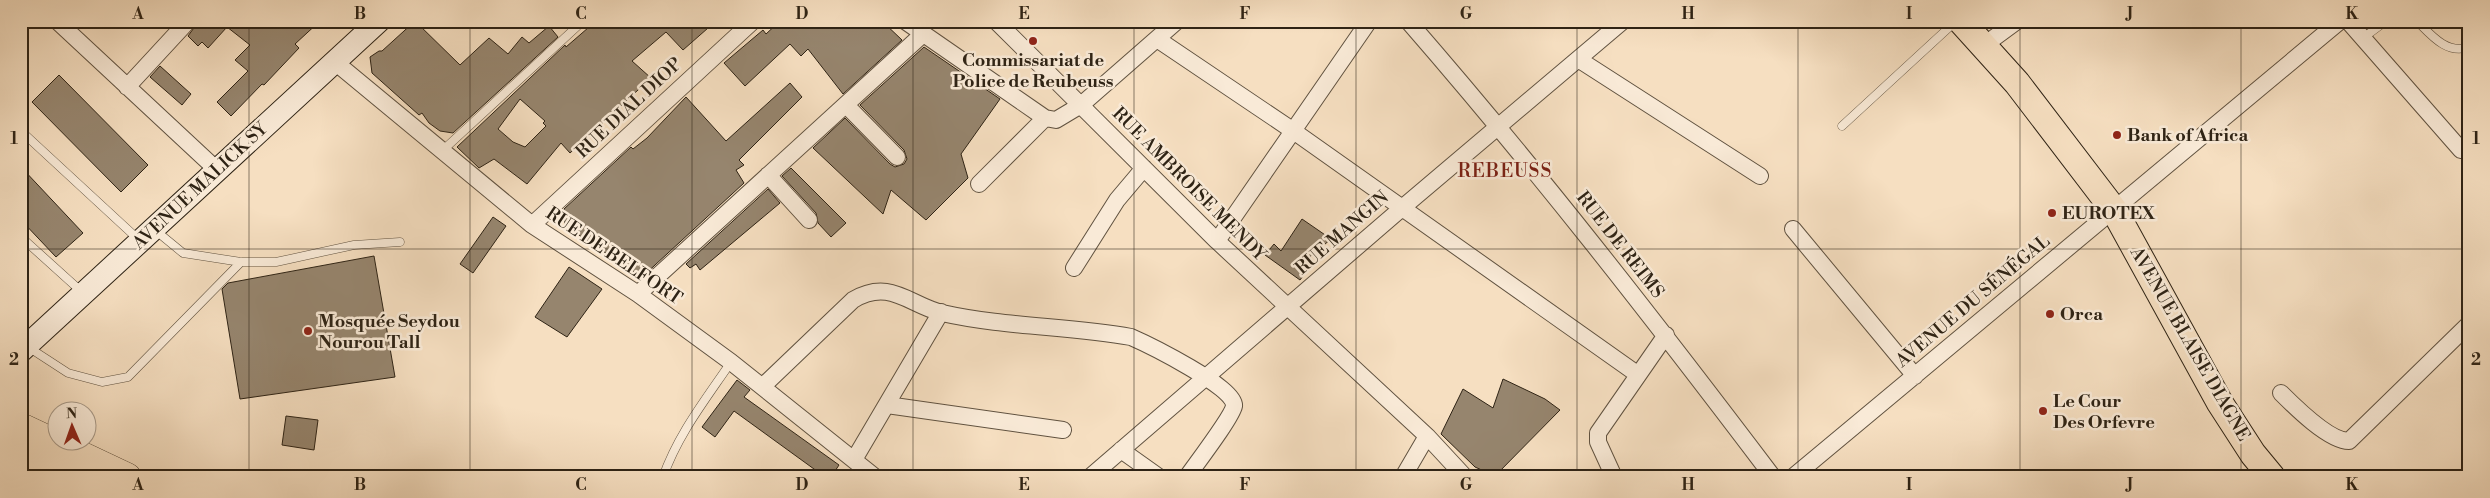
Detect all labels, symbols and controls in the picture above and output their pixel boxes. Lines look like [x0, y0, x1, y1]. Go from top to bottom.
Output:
text: A [131, 4, 144, 24]
text: B [354, 4, 366, 24]
text: C [575, 4, 587, 24]
text: D [796, 4, 809, 24]
text: E [1018, 4, 1030, 24]
text: F [1239, 4, 1251, 24]
text: G [1460, 4, 1473, 24]
text: H [1681, 4, 1695, 24]
text: I [1906, 4, 1912, 24]
text: J [2125, 4, 2133, 24]
text: K [2346, 4, 2360, 24]
marker: Commissariat de Police de Reubeuss [1027, 35, 1039, 47]
place label: Commissariat de Police de Reubeuss [953, 49, 1114, 93]
street label: RUE DIAL DIOP [571, 53, 687, 163]
street label: RUE AMBROISE MENDY [1107, 102, 1272, 267]
street label: AVENUE MALICK SY [127, 117, 273, 255]
place label: Bank of Africa [2127, 124, 2248, 147]
text: 1 [10, 129, 18, 149]
marker: Bank of Africa [2111, 129, 2123, 141]
text: 1 [2472, 129, 2480, 149]
district label: REBEUSS [1458, 159, 1552, 183]
street label: RUE MANGIN [1291, 186, 1394, 280]
street label: RUE DE REIMS [1571, 187, 1669, 303]
street label: RUE DE BELFORT [541, 202, 687, 310]
place label: EUROTEX [2062, 202, 2156, 225]
marker: EUROTEX [2046, 207, 2058, 219]
street label: AVENUE DU SÉNÉGAL [1890, 230, 2055, 373]
street label: AVENUE BLAISE DIAGNE [2124, 242, 2255, 445]
place label: Orca [2060, 303, 2103, 326]
marker: Orca [2044, 308, 2056, 320]
place label: Mosquée Seydou Nourou Tall [318, 310, 460, 354]
marker: Mosquée Seydou Nourou Tall [302, 325, 314, 337]
text: 2 [9, 350, 19, 370]
text: 2 [2471, 350, 2481, 370]
place label: Le Cour Des Orfevre [2053, 390, 2155, 434]
north arrow [48, 400, 98, 450]
text: N [66, 405, 77, 423]
marker: Le Cour Des Orfevre [2037, 405, 2049, 417]
text: A [131, 475, 144, 495]
text: B [354, 475, 366, 495]
text: C [575, 475, 587, 495]
text: D [796, 475, 809, 495]
text: E [1018, 475, 1030, 495]
text: F [1239, 475, 1251, 495]
text: G [1460, 475, 1473, 495]
text: H [1681, 475, 1695, 495]
text: I [1906, 475, 1912, 495]
text: J [2125, 475, 2133, 495]
text: K [2346, 475, 2360, 495]

